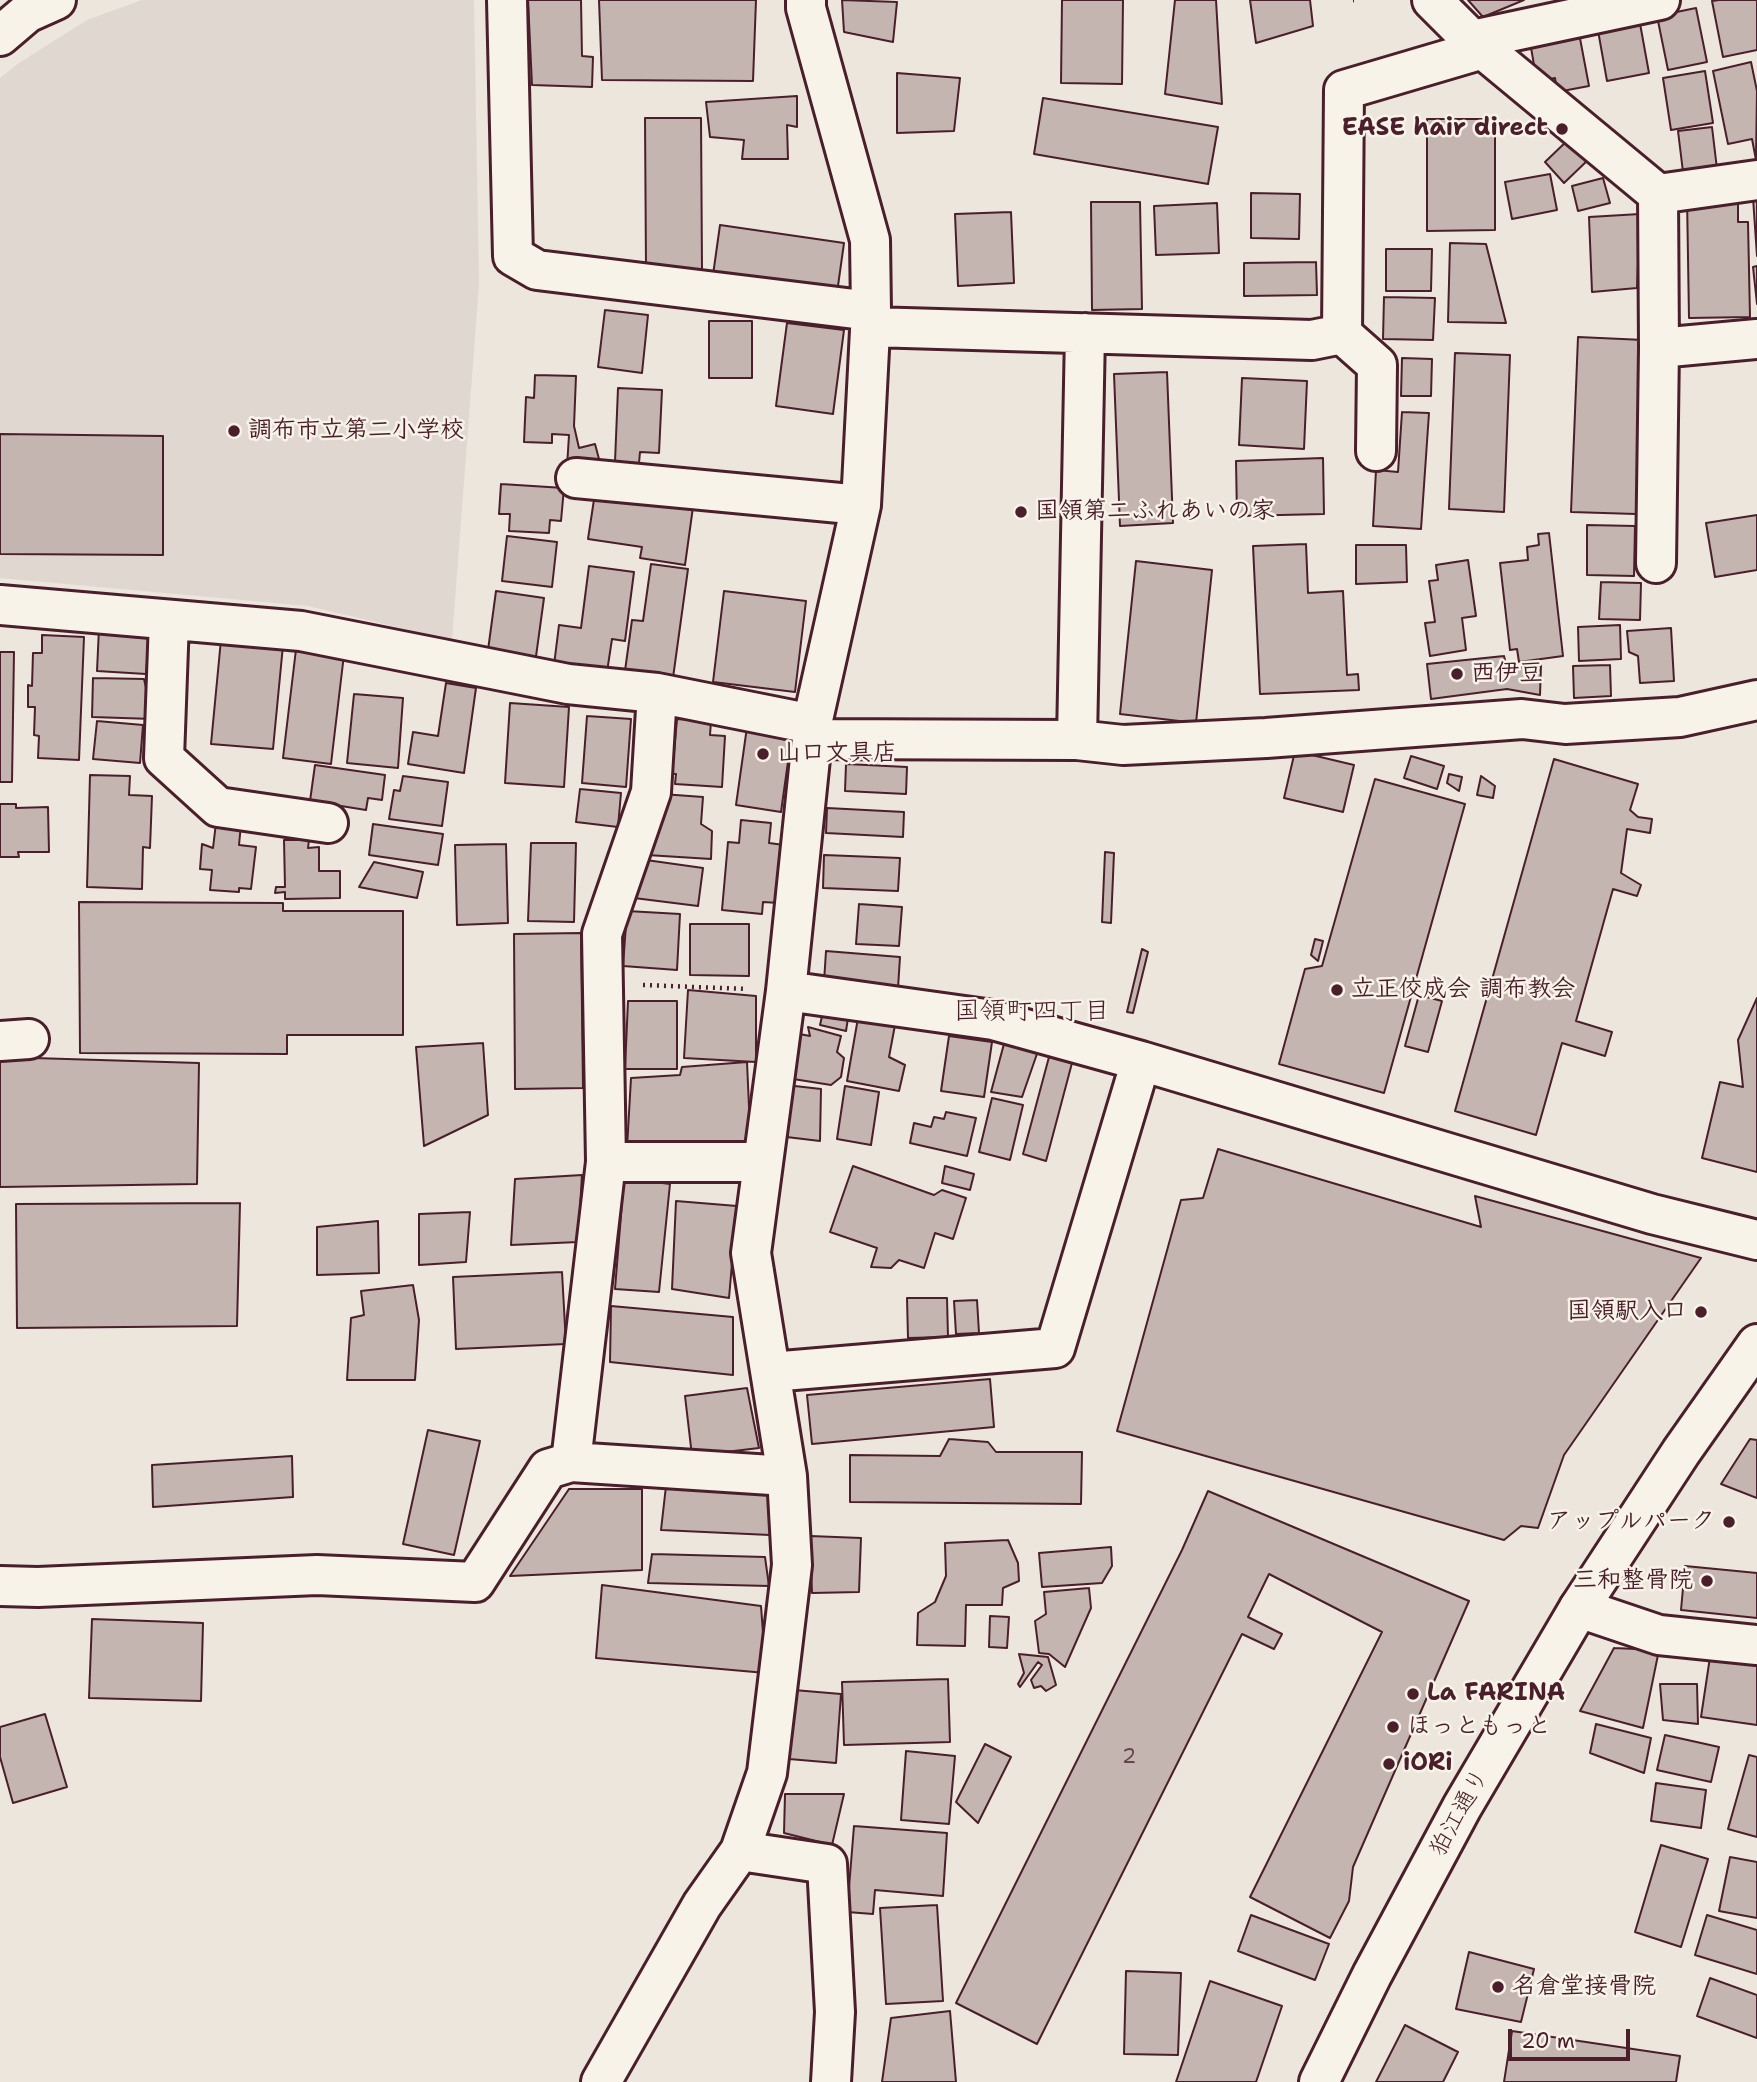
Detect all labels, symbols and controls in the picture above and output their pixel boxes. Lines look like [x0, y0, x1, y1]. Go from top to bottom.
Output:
place label: EASE hair direct [1342, 115, 1548, 143]
marker: EASE hair direct [1554, 121, 1570, 137]
place label: 調布市立第二小学校 [248, 417, 464, 445]
marker: 調布市立第二小学校 [226, 423, 242, 439]
place label: 国領第二ふれあいの家 [1035, 498, 1275, 526]
marker: 国領第二ふれあいの家 [1013, 504, 1029, 520]
place label: 西伊豆 [1471, 660, 1543, 688]
marker: 西伊豆 [1449, 666, 1465, 682]
place label: 山口文具店 [777, 740, 897, 768]
marker: 山口文具店 [755, 746, 771, 762]
place label: 立正佼成会 調布教会 [1351, 976, 1575, 1004]
marker: 立正佼成会 調布教会 [1329, 982, 1345, 998]
district label: 国領町四丁目 [954, 996, 1110, 1028]
place label: 国領駅入口 [1567, 1298, 1687, 1326]
marker: 国領駅入口 [1693, 1304, 1709, 1320]
place label: アップルパーク [1547, 1508, 1715, 1536]
marker: アップルパーク [1721, 1514, 1737, 1530]
place label: 三和整骨院 [1573, 1567, 1693, 1595]
marker: 三和整骨院 [1699, 1573, 1715, 1589]
place label: La FARINA [1427, 1680, 1565, 1708]
marker: La FARINA [1405, 1686, 1421, 1702]
place label: ほっともっと [1407, 1713, 1551, 1741]
marker: ほっともっと [1385, 1719, 1401, 1735]
house number: 2 [1122, 1745, 1136, 1771]
place label: iORi [1403, 1750, 1453, 1778]
marker: iORi [1381, 1756, 1397, 1772]
street label: 狛江通り [1424, 1764, 1496, 1862]
place label: 名倉堂接骨院 [1512, 1973, 1656, 2001]
marker: 名倉堂接骨院 [1490, 1979, 1506, 1995]
scale bar [1512, 2016, 1634, 2060]
text: 20 m [1521, 2027, 1575, 2055]

